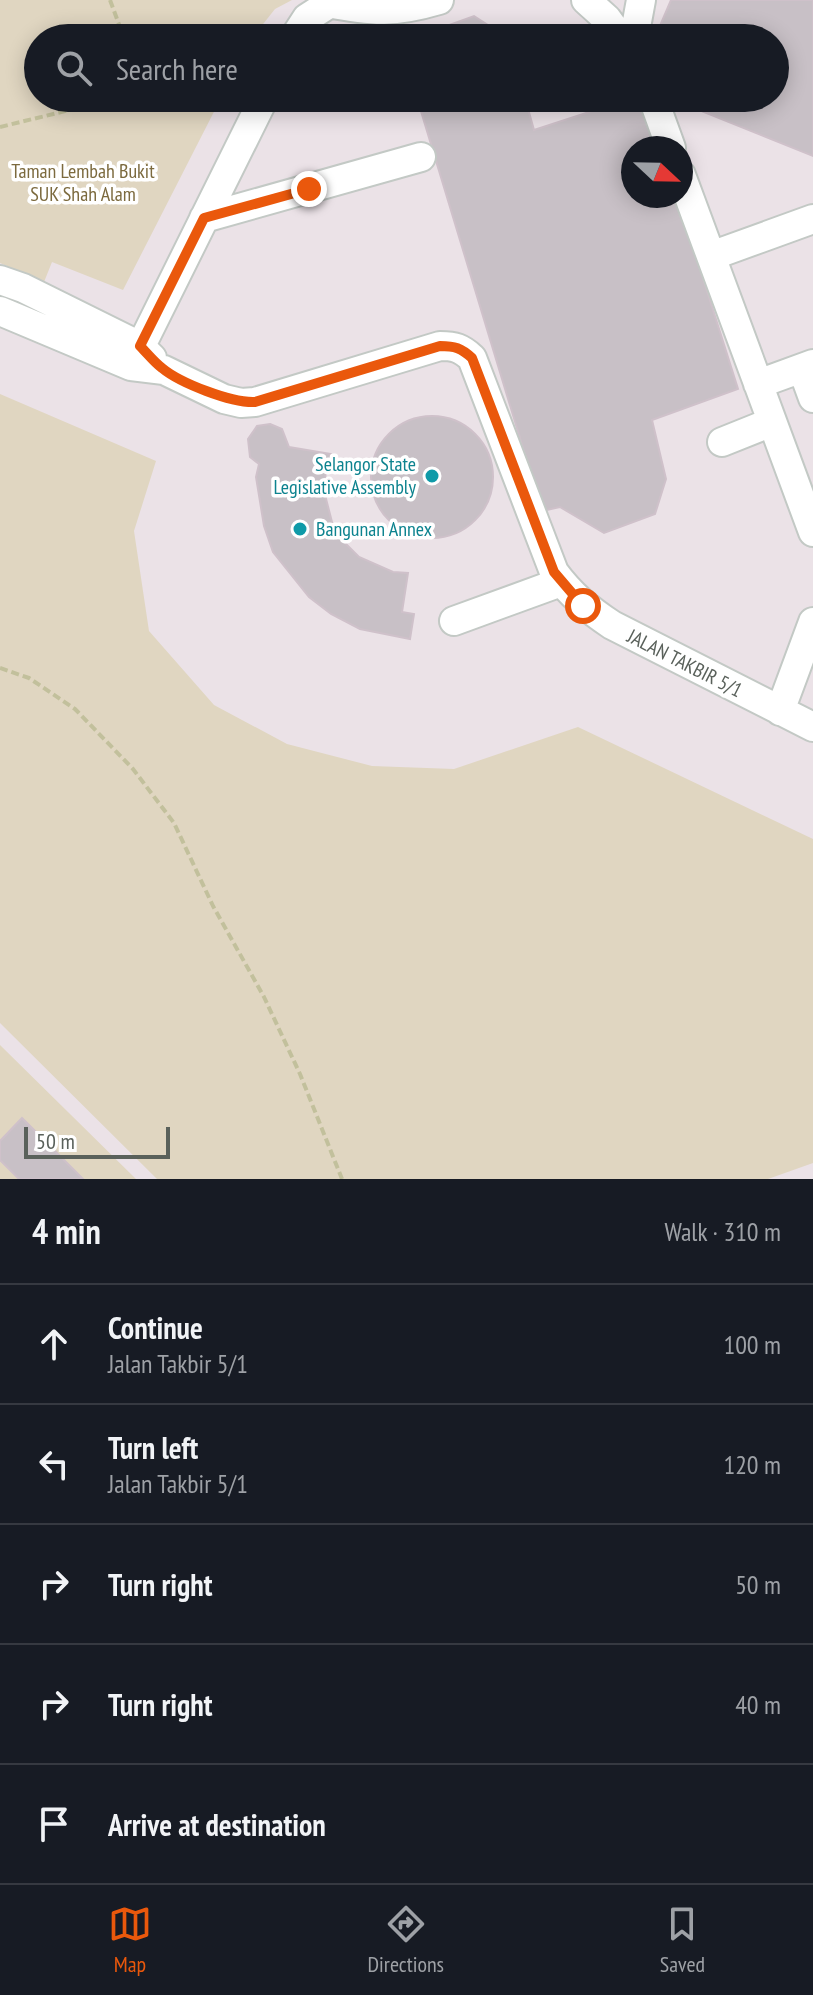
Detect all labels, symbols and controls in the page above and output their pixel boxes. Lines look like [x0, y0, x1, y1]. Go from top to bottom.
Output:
search box [24, 24, 789, 112]
icon: search [52, 46, 96, 90]
text: Search here [116, 49, 238, 88]
north arrow [621, 136, 693, 208]
park label: Taman Lembah Bukit SUK Shah Alam [11, 158, 155, 207]
route end [291, 171, 327, 207]
place label: Selangor State Legislative Assembly [273, 451, 416, 500]
marker: Selangor State Legislative Assembly [423, 467, 441, 485]
place label: Bangunan Annex [316, 516, 432, 542]
marker: Bangunan Annex [291, 520, 309, 538]
route start [565, 588, 601, 624]
street label: JALAN TAKBIR 5/1 [622, 622, 747, 703]
scale bar [24, 1123, 170, 1159]
text: 50 m [36, 1127, 75, 1155]
text: 4 min [32, 1209, 101, 1253]
text: Walk · 310 m [664, 1215, 781, 1248]
text: Continue [108, 1308, 203, 1347]
icon: ahead [32, 1322, 76, 1366]
text: 100 m [723, 1328, 781, 1361]
text: Jalan Takbir 5/1 [108, 1347, 248, 1380]
text: Turn left [108, 1428, 198, 1467]
icon: left [32, 1442, 76, 1486]
text: 120 m [723, 1448, 781, 1481]
text: Jalan Takbir 5/1 [108, 1467, 248, 1500]
icon: right [32, 1562, 76, 1606]
text: Turn right [108, 1565, 212, 1604]
text: 50 m [735, 1568, 781, 1601]
icon: right [32, 1682, 76, 1726]
text: Turn right [108, 1685, 212, 1724]
text: 40 m [735, 1688, 781, 1721]
icon: arrive [32, 1802, 76, 1846]
text: Arrive at destination [108, 1805, 326, 1844]
tab: Map [108, 1902, 152, 1978]
tab: Directions [368, 1902, 444, 1978]
tab: Saved [660, 1902, 705, 1978]

